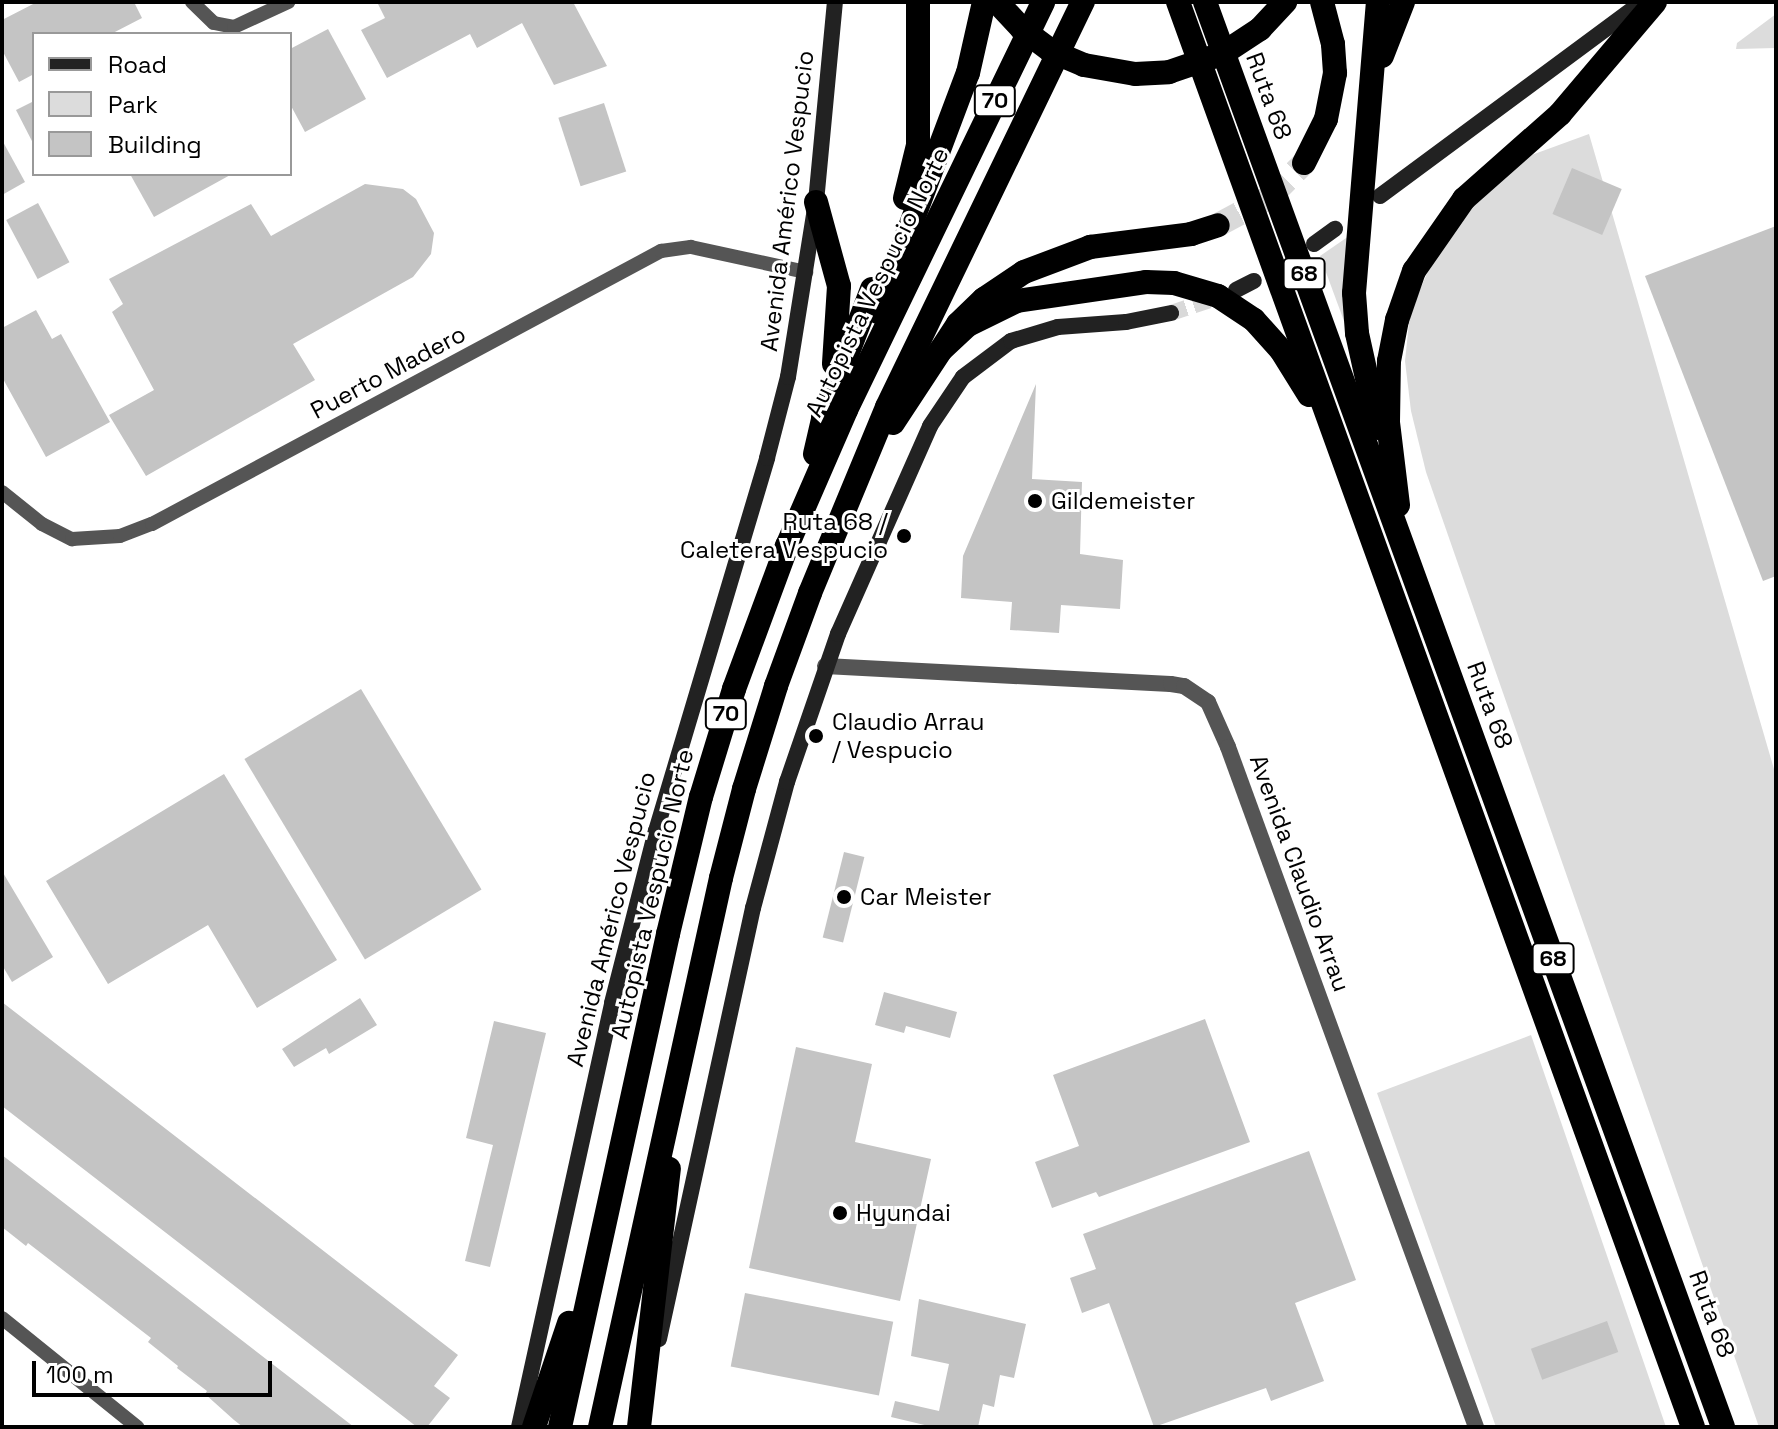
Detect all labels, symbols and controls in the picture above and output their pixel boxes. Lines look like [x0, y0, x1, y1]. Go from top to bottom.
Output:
legend [32, 32, 292, 176]
text: Road [108, 49, 167, 80]
street label: Avenida Américo Vespucio [754, 49, 820, 353]
street label: Ruta 68 [1240, 49, 1298, 143]
road number: 70 [973, 83, 1017, 119]
text: Park [108, 89, 158, 120]
text: Building [108, 129, 202, 160]
street label: Autopista Vespucio Norte [799, 142, 955, 422]
road number: 68 [1282, 256, 1326, 292]
street label: Puerto Madero [306, 319, 470, 425]
place label: Gildemeister [1051, 487, 1195, 515]
marker: Gildemeister [1026, 492, 1044, 510]
place label: Ruta 68 / Caletera Vespucio [680, 508, 888, 564]
marker: Ruta 68 / Caletera Vespucio [895, 527, 913, 545]
street label: Ruta 68 [1461, 658, 1519, 752]
road number: 70 [704, 696, 748, 732]
place label: Claudio Arrau / Vespucio [832, 708, 985, 764]
marker: Claudio Arrau / Vespucio [807, 727, 825, 745]
street label: Autopista Vespucio Norte [605, 746, 699, 1042]
street label: Avenida Claudio Arrau [1244, 751, 1356, 995]
street label: Avenida Américo Vespucio [560, 768, 662, 1070]
place label: Car Meister [860, 883, 992, 911]
marker: Car Meister [835, 888, 853, 906]
road number: 68 [1531, 941, 1575, 977]
place label: Hyundai [856, 1199, 951, 1227]
marker: Hyundai [831, 1204, 849, 1222]
street label: Ruta 68 [1683, 1267, 1741, 1361]
scale bar [36, 1345, 276, 1395]
text: 100 m [46, 1359, 114, 1390]

